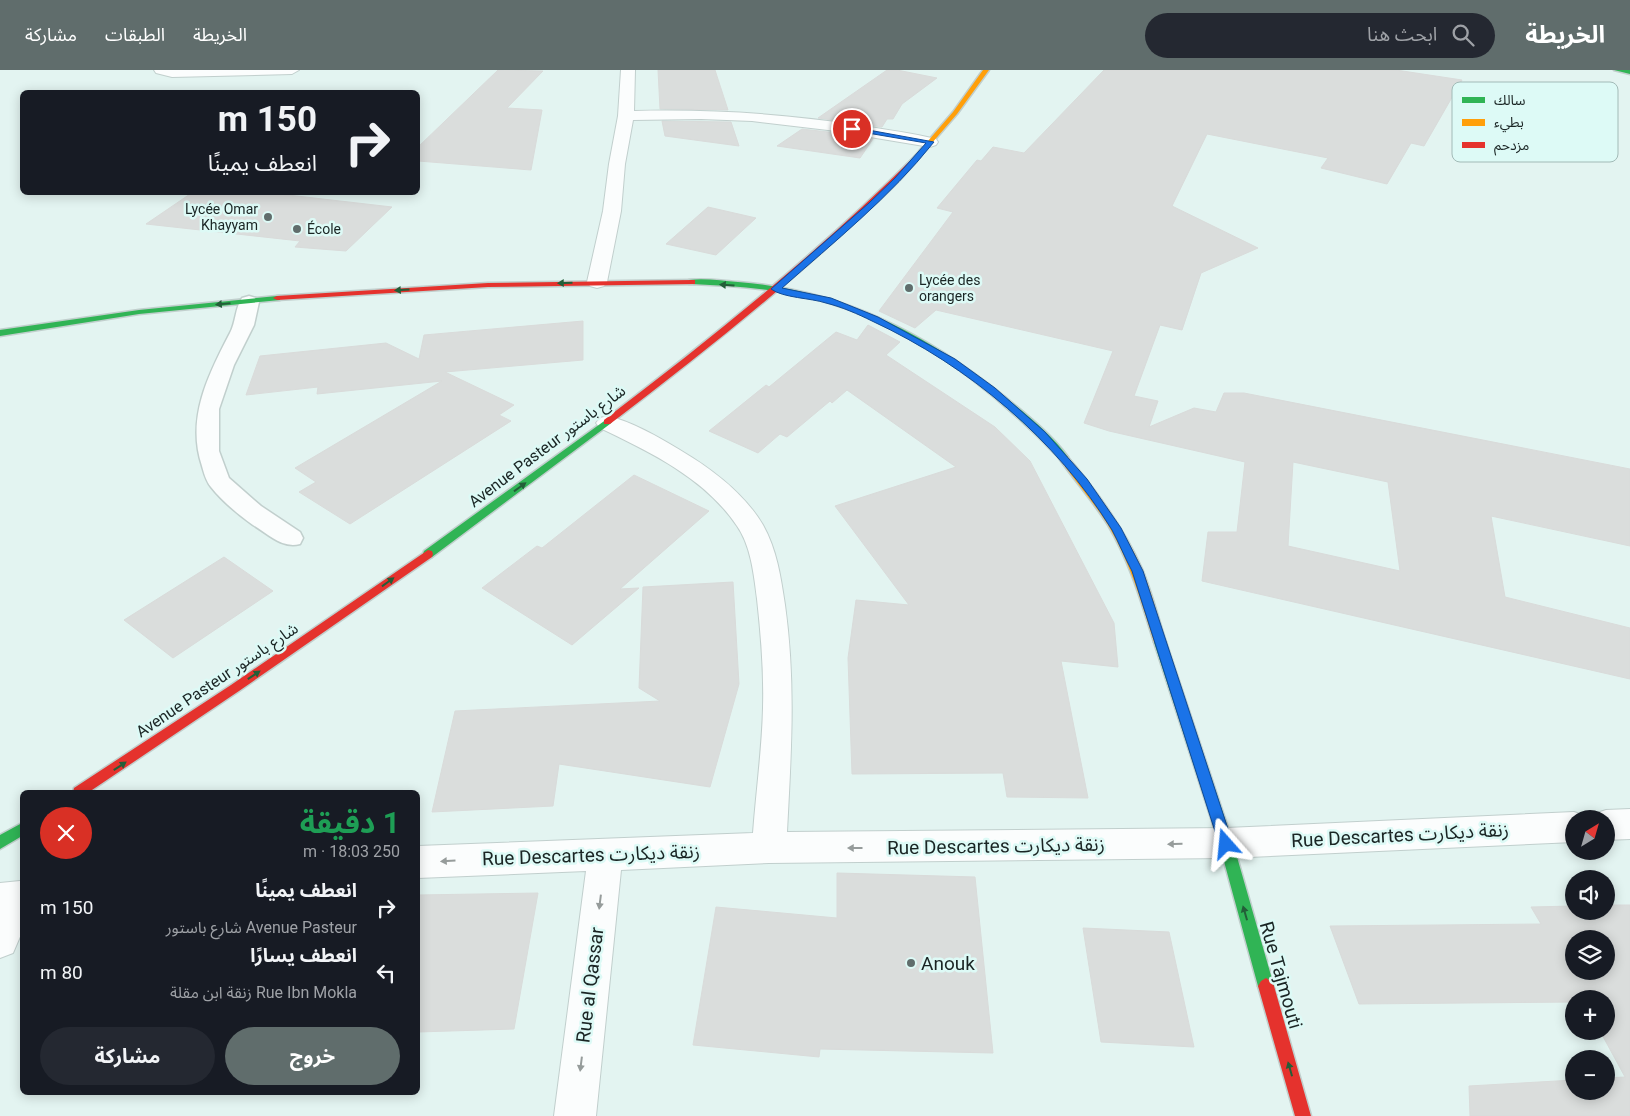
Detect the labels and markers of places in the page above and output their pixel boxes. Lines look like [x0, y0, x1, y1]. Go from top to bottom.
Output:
pin [831, 108, 873, 150]
place label: Lycée Omar Khayyam [185, 201, 258, 233]
marker: Lycée Omar Khayyam [262, 211, 274, 223]
place label: École [307, 220, 341, 237]
marker: École [291, 223, 303, 235]
place label: Lycée des orangers [919, 272, 980, 304]
marker: Lycée des orangers [903, 282, 915, 294]
place label: Anouk [921, 952, 975, 975]
marker: Anouk [905, 957, 917, 969]

